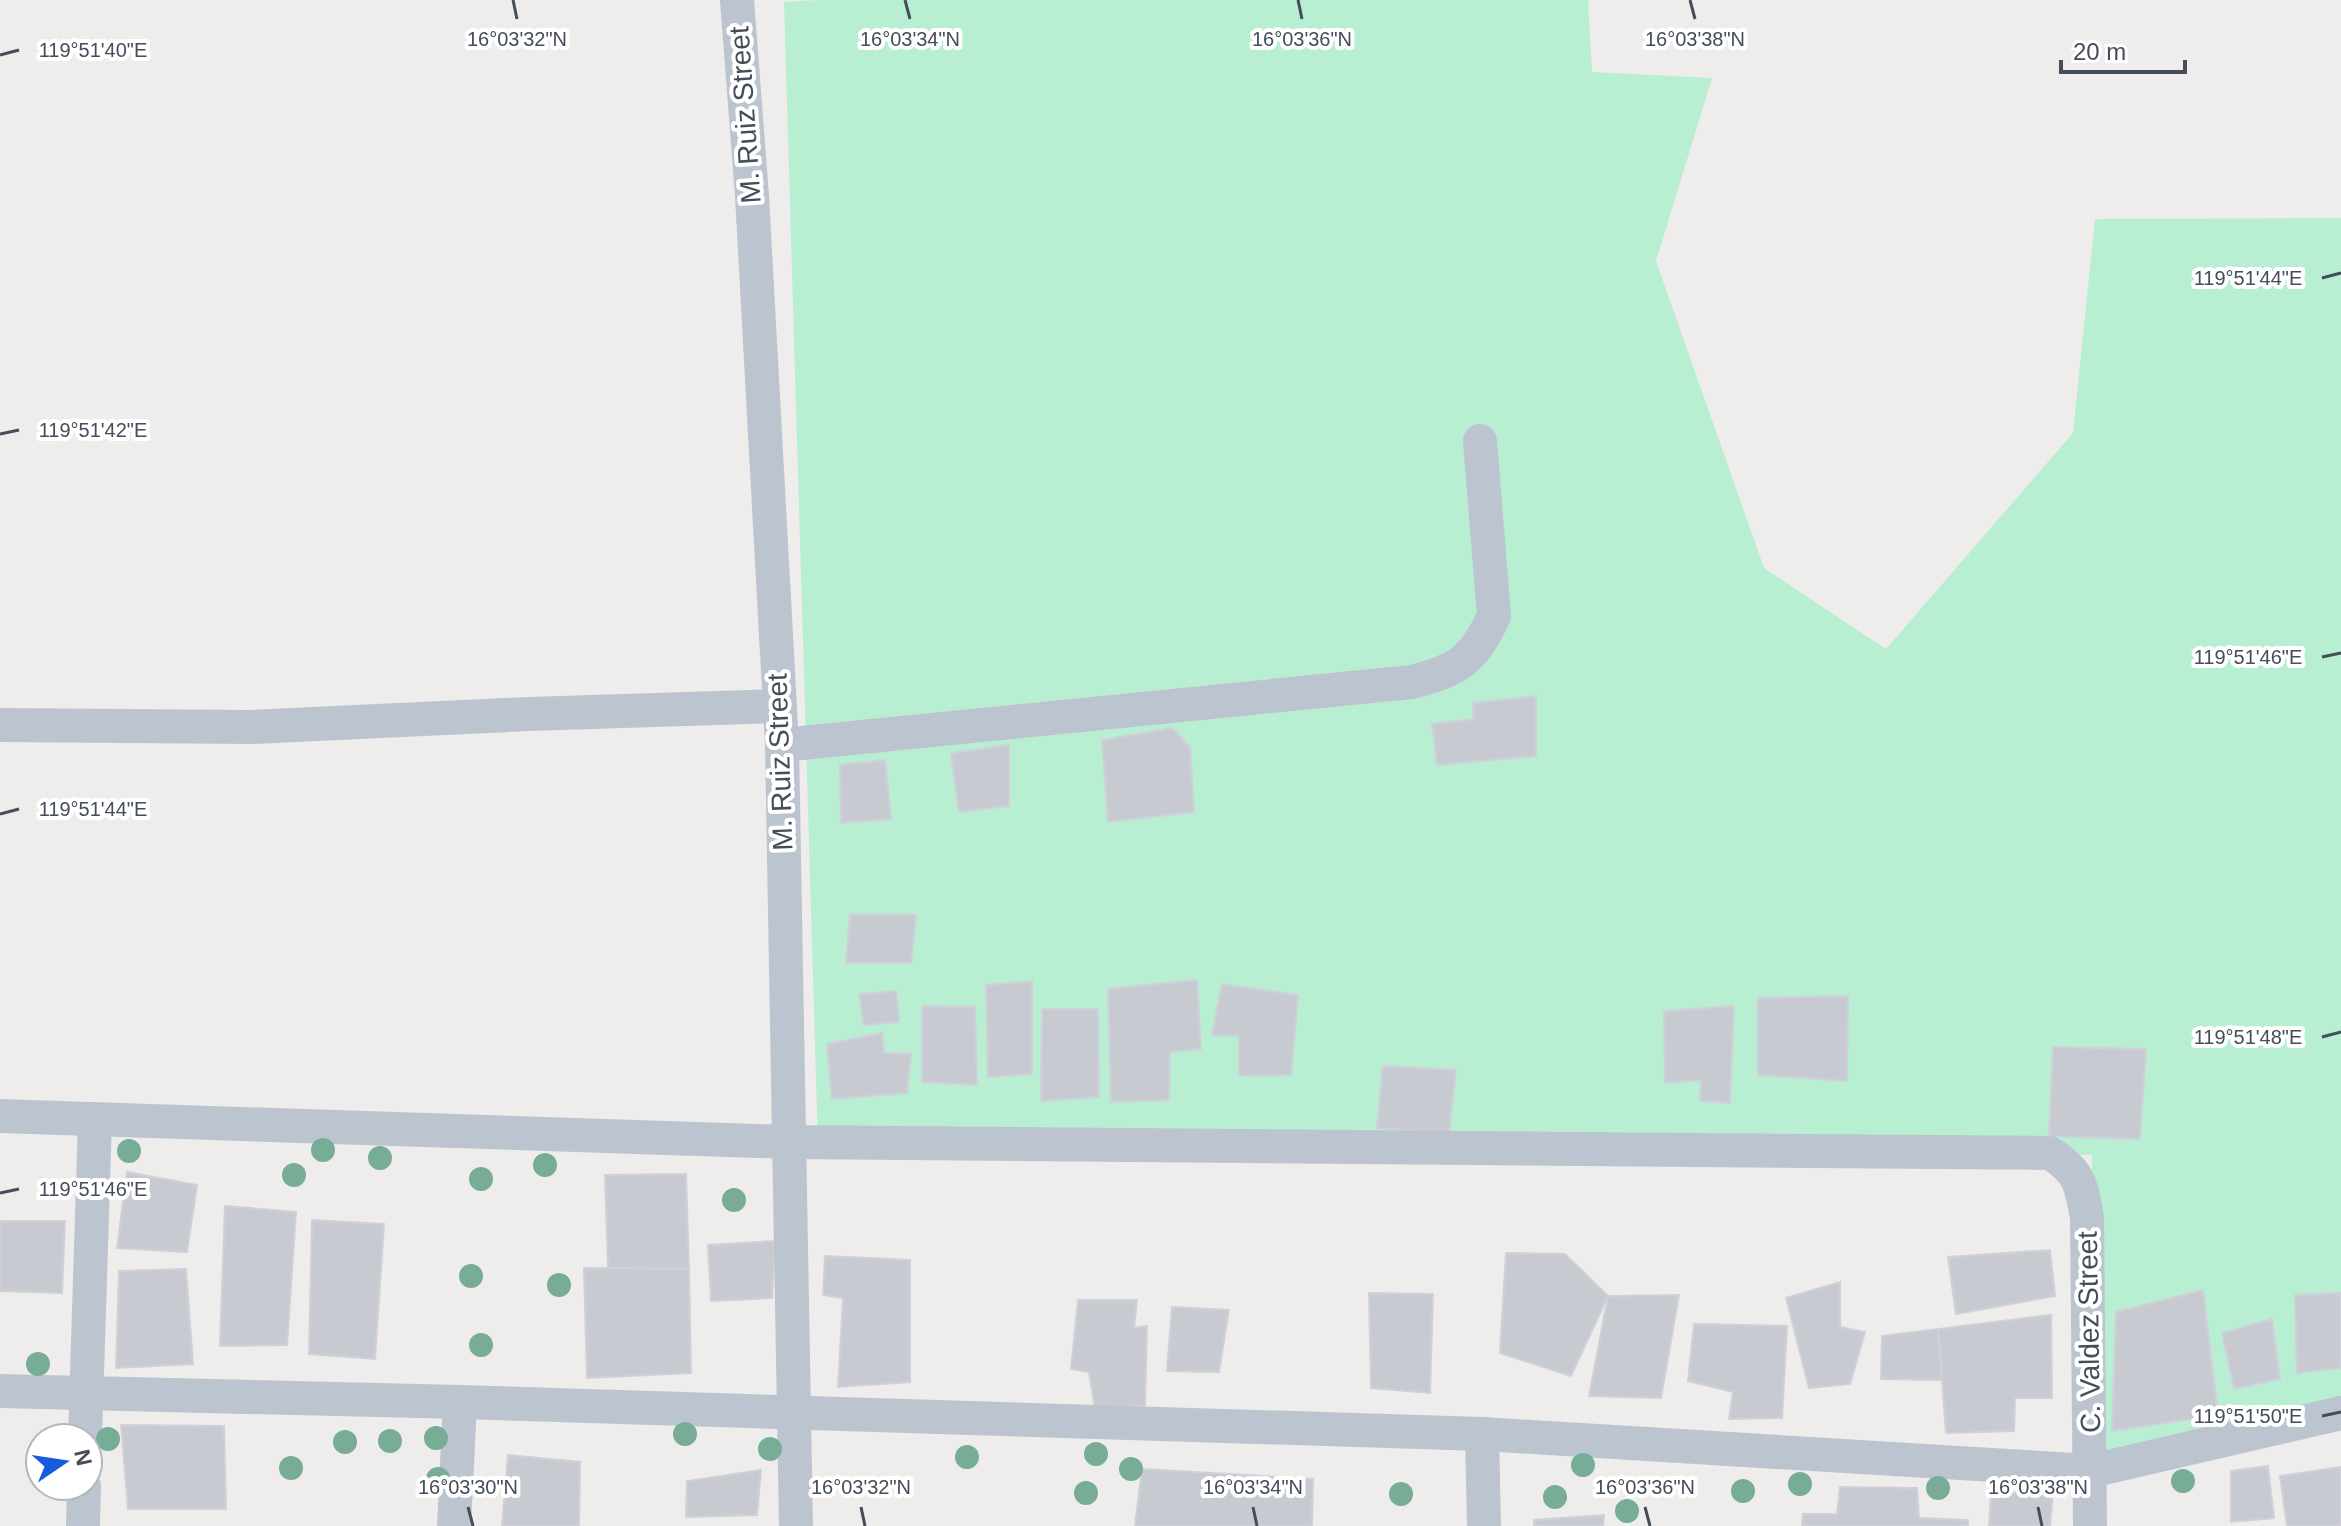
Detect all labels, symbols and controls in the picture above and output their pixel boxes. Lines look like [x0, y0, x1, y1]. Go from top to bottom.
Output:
scale bar [2061, 24, 2185, 74]
street label: M. Ruiz Street [723, 25, 767, 205]
text: 16°03'32"N [467, 28, 567, 50]
text: 16°03'34"N [860, 28, 960, 50]
text: 16°03'36"N [1252, 28, 1352, 50]
text: 16°03'38"N [1645, 28, 1745, 50]
text: 20 m [2073, 38, 2126, 65]
text: 119°51'40"E [39, 39, 147, 61]
text: 119°51'44"E [2194, 267, 2302, 289]
text: 119°51'42"E [39, 419, 147, 441]
text: 119°51'46"E [2194, 646, 2302, 668]
street label: M. Ruiz Street [761, 673, 799, 851]
text: 119°51'44"E [39, 798, 147, 820]
text: 119°51'48"E [2194, 1026, 2302, 1048]
text: 119°51'46"E [39, 1178, 147, 1200]
street label: C. Valdez Street [2072, 1231, 2106, 1433]
text: 119°51'50"E [2194, 1405, 2302, 1427]
north arrow [24, 1422, 104, 1502]
text: N [69, 1447, 97, 1468]
text: 16°03'30"N [418, 1476, 518, 1498]
text: 16°03'32"N [811, 1476, 911, 1498]
text: 16°03'34"N [1203, 1476, 1303, 1498]
text: 16°03'36"N [1595, 1476, 1695, 1498]
text: 16°03'38"N [1988, 1476, 2088, 1498]

